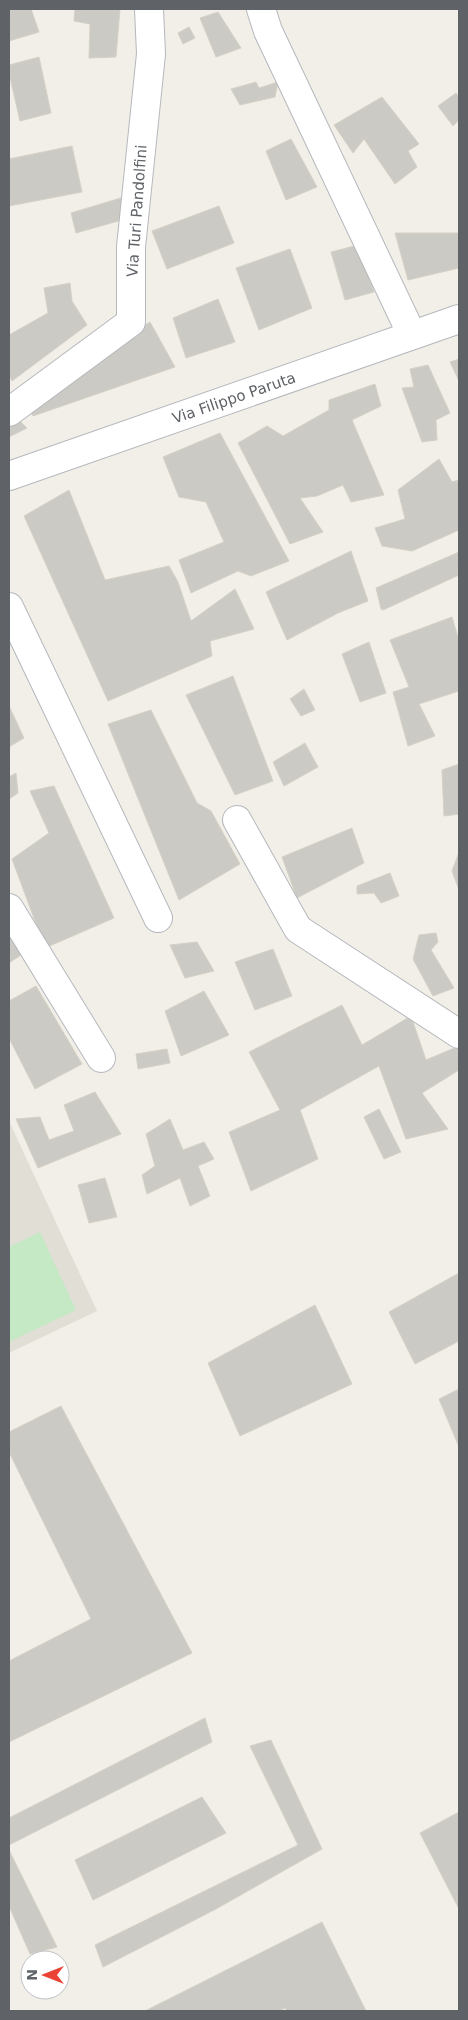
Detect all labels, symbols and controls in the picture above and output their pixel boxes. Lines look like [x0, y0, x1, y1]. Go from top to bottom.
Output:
street label: Via Turi Pandolfini [123, 144, 151, 278]
street label: Via Filippo Paruta [170, 368, 298, 428]
north arrow [20, 1950, 70, 2000]
text: N [24, 1969, 40, 1981]

